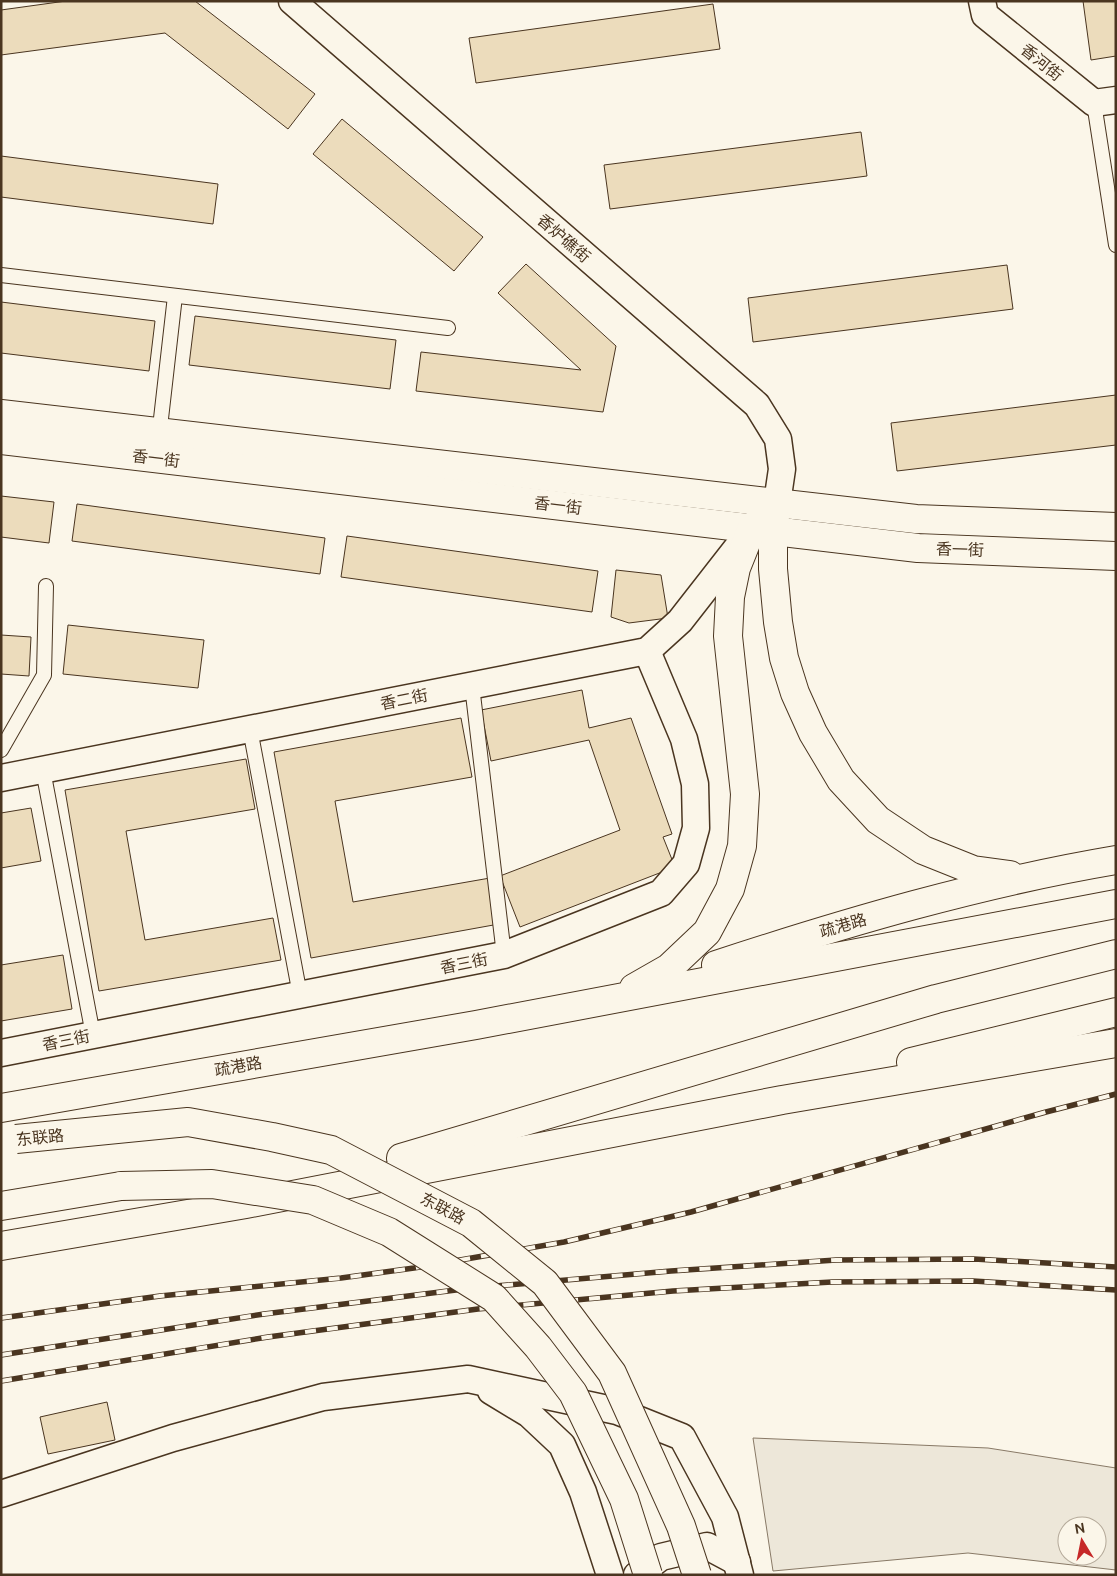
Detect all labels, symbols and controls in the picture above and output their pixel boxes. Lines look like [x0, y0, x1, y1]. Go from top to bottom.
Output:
street label: 香河街 [1018, 40, 1066, 84]
street label: 香炉礁街 [534, 210, 594, 266]
street label: 香一街 [131, 446, 181, 470]
street label: 香一街 [533, 493, 583, 517]
street label: 香一街 [936, 539, 984, 559]
street label: 香二街 [379, 686, 429, 712]
street label: 疏港路 [817, 910, 869, 940]
street label: 香三街 [439, 950, 489, 976]
street label: 香三街 [41, 1027, 91, 1053]
street label: 疏港路 [213, 1053, 263, 1079]
street label: 东联路 [15, 1126, 65, 1148]
street label: 东联路 [418, 1189, 468, 1227]
north arrow [1057, 1516, 1107, 1566]
text: N [1073, 1519, 1086, 1537]

